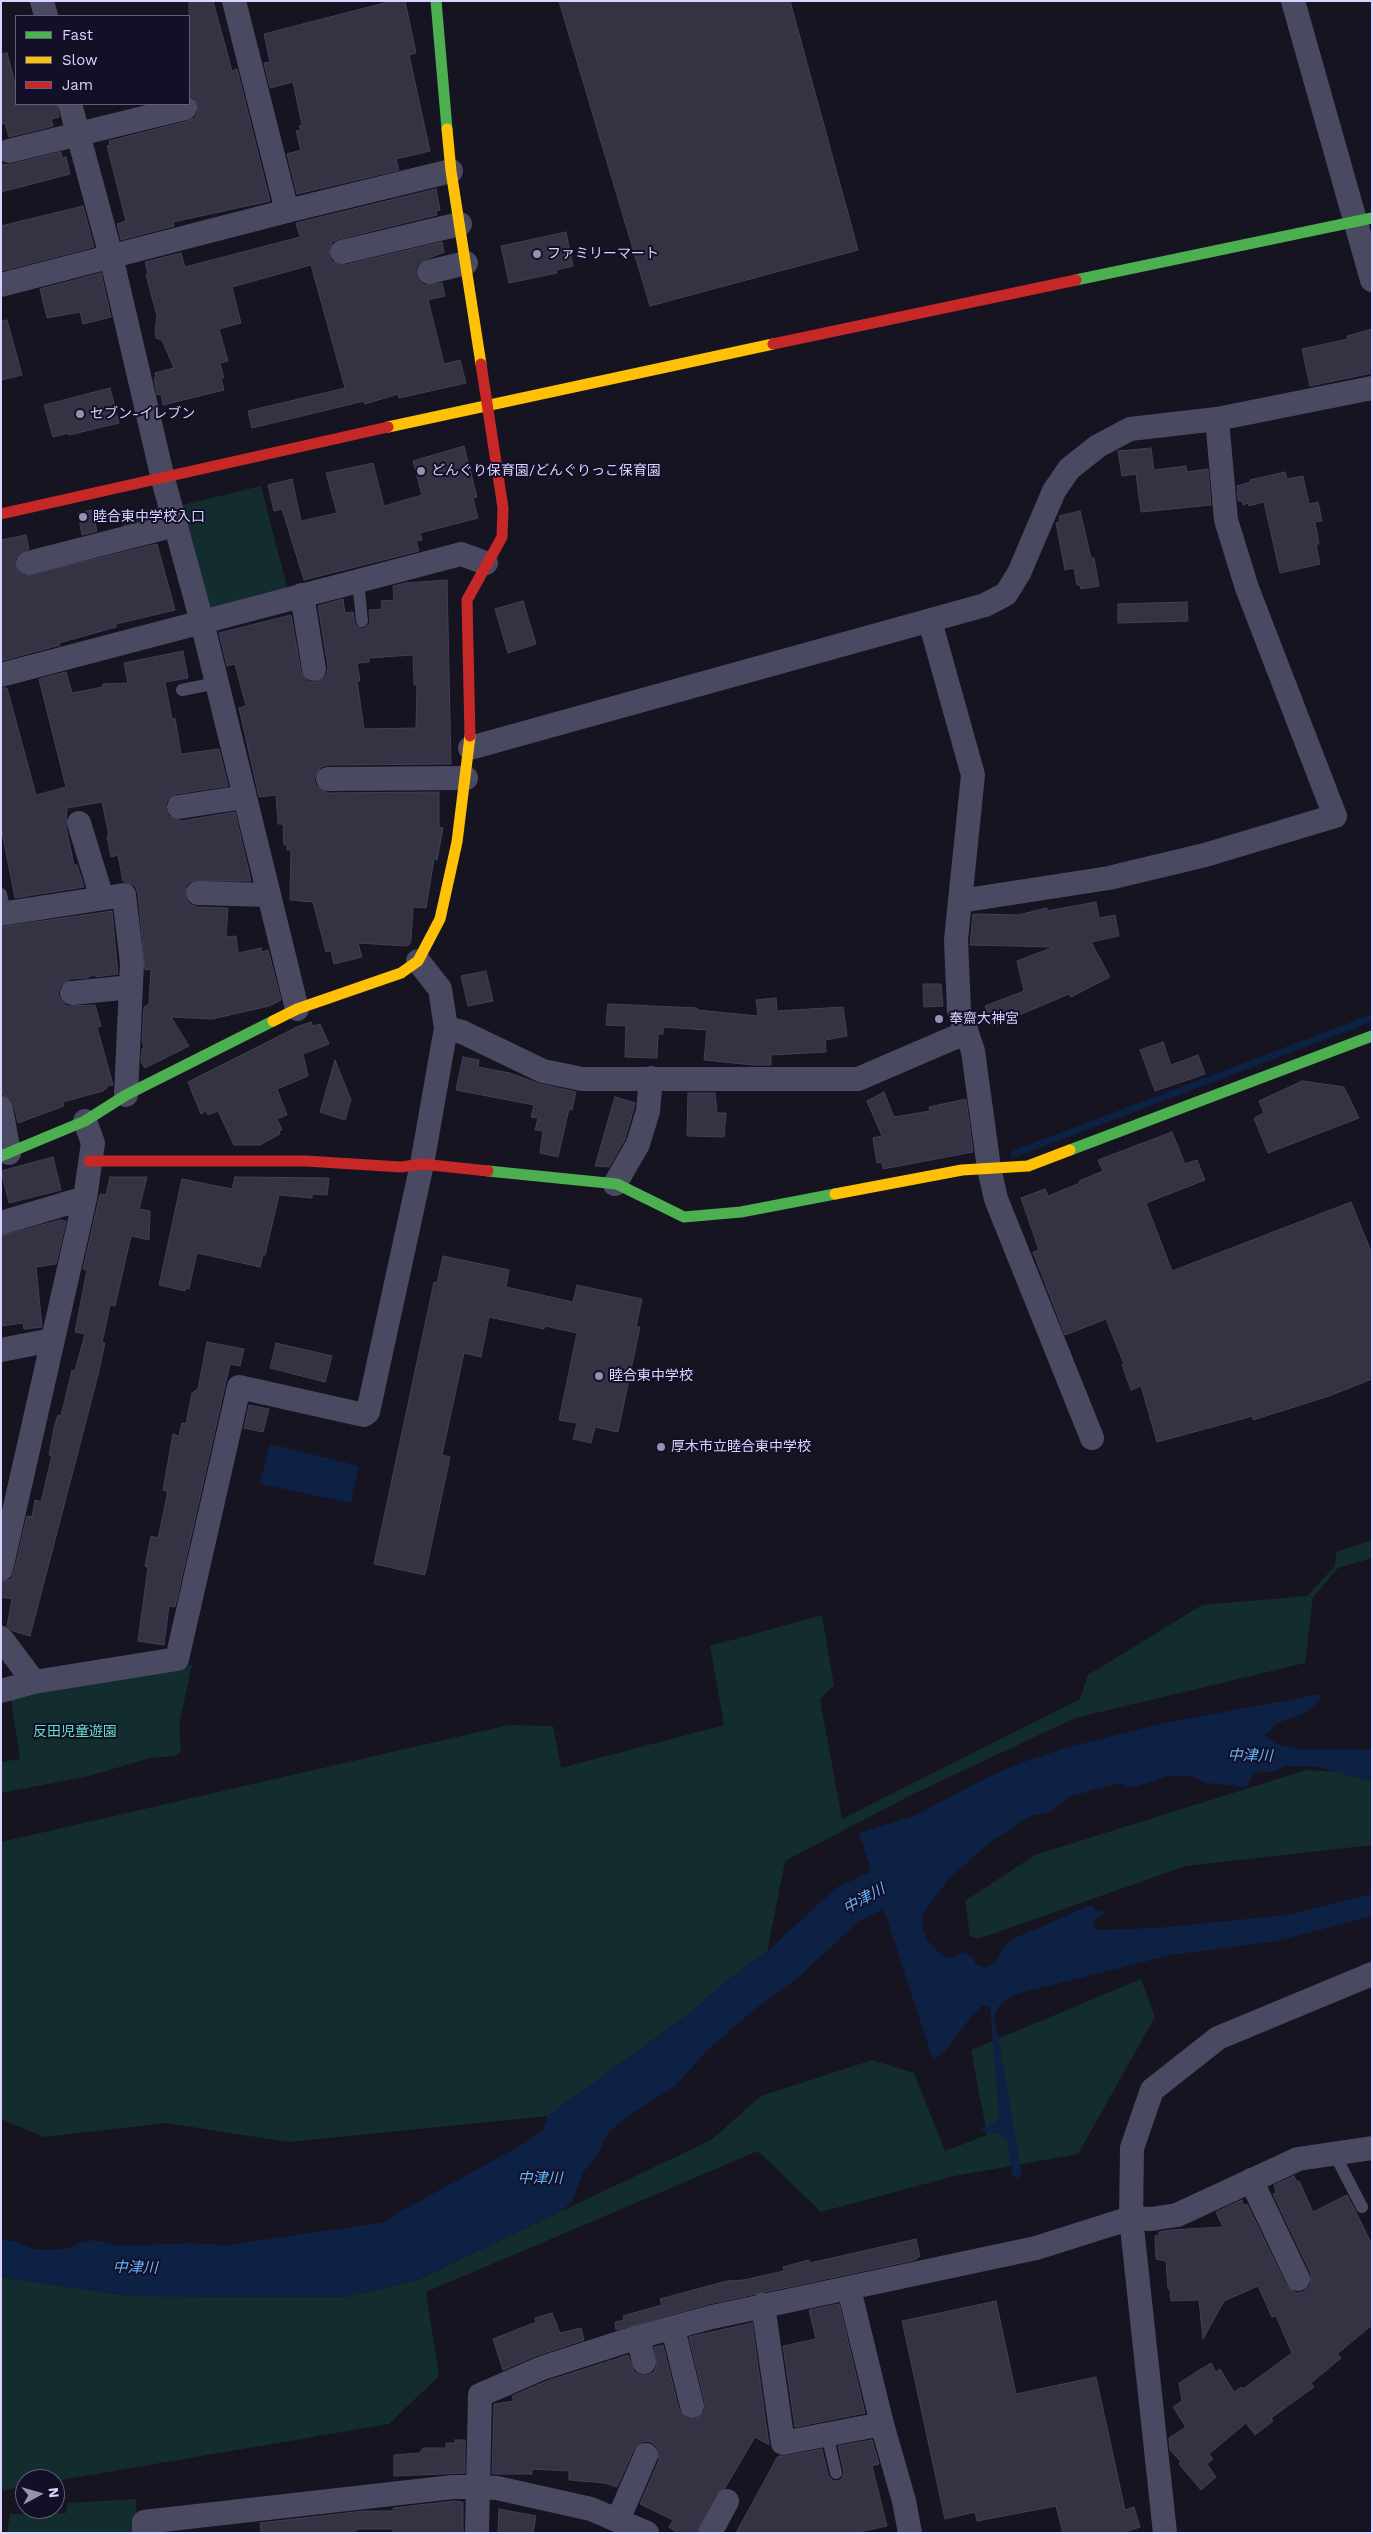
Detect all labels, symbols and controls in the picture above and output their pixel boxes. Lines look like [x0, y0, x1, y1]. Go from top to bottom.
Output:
legend [15, 15, 190, 105]
text: Fast [62, 26, 93, 44]
text: Slow [62, 51, 98, 69]
text: Jam [62, 76, 93, 94]
place label: ファミリーマート [547, 246, 659, 262]
marker: ファミリーマート [531, 248, 543, 260]
place label: セブン-イレブン [90, 406, 195, 422]
marker: セブン-イレブン [74, 408, 86, 420]
place label: どんぐり保育園/どんぐりっこ保育園 [431, 463, 661, 479]
marker: どんぐり保育園/どんぐりっこ保育園 [415, 465, 427, 477]
place label: 睦合東中学校入口 [93, 509, 205, 525]
marker: 睦合東中学校入口 [77, 511, 89, 523]
place label: 奉齋大神宮 [949, 1011, 1019, 1027]
marker: 奉齋大神宮 [933, 1013, 945, 1025]
place label: 睦合東中学校 [609, 1368, 693, 1384]
marker: 睦合東中学校 [593, 1370, 605, 1382]
place label: 厚木市立睦合東中学校 [671, 1439, 811, 1455]
marker: 厚木市立睦合東中学校 [655, 1441, 667, 1453]
park label: 反田児童遊園 [33, 1724, 117, 1740]
water label: 中津川 [1227, 1747, 1273, 1765]
water label: 中津川 [840, 1880, 888, 1918]
water label: 中津川 [518, 2170, 562, 2188]
water label: 中津川 [112, 2259, 158, 2277]
north arrow [15, 2469, 65, 2519]
text: N [45, 2487, 62, 2499]

